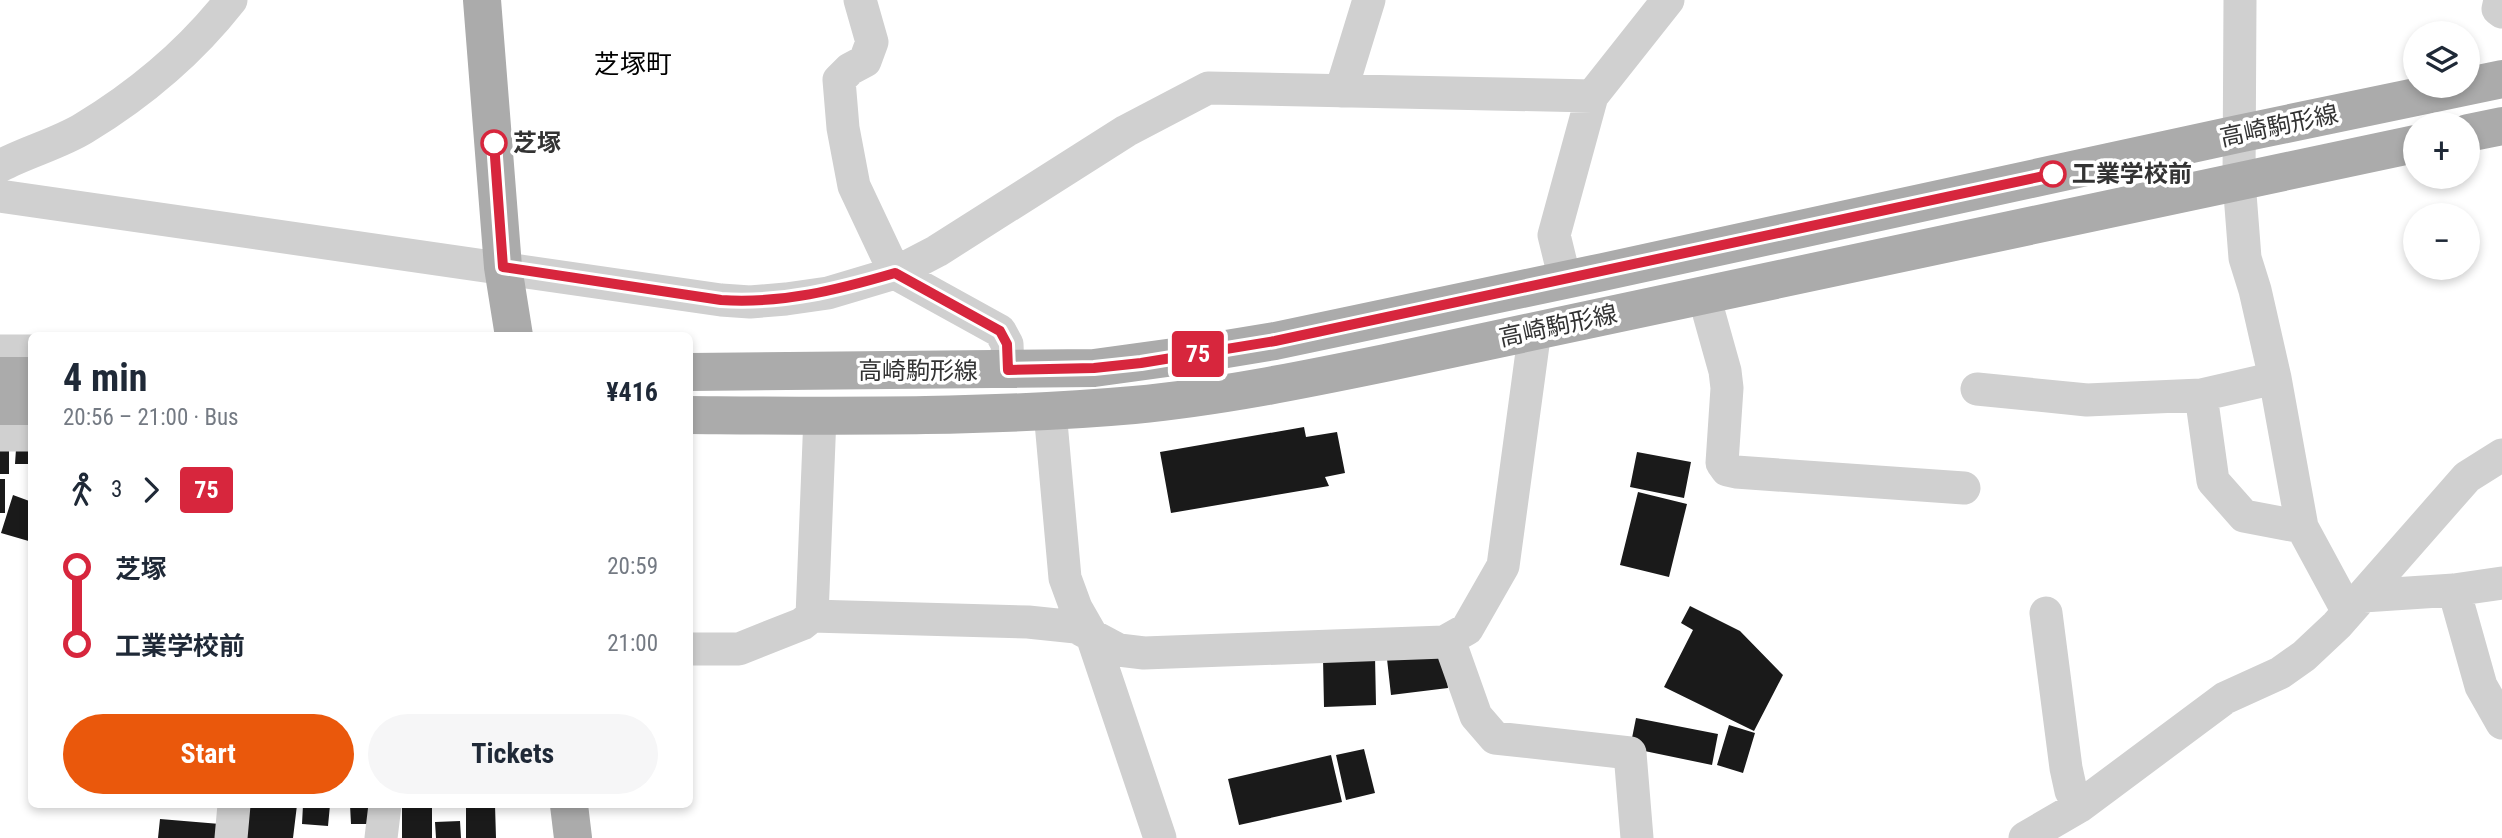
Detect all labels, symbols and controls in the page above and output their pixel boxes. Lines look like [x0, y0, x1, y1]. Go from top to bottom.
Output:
map controls [2403, 21, 2480, 280]
button: layers [2403, 21, 2480, 98]
district label: 芝塚町 [594, 49, 672, 79]
street label: 高崎駒形線 [2217, 100, 2341, 152]
button: + [2403, 112, 2480, 189]
place label: 芝塚 [513, 129, 561, 157]
marker: 芝塚 [481, 130, 507, 156]
place label: 工業学校前 [2072, 160, 2192, 188]
marker: 工業学校前 [2040, 161, 2066, 187]
button: − [2403, 203, 2480, 280]
street label: 高崎駒形線 [1496, 300, 1620, 352]
line badge: 75 [1166, 331, 1230, 377]
text: 75 [1186, 340, 1210, 368]
text: 4 min [63, 356, 147, 400]
street label: 高崎駒形線 [858, 357, 978, 385]
text: ¥416 [606, 377, 658, 407]
text: 20:56 – 21:00 · Bus [63, 404, 239, 431]
icon: walk [63, 471, 101, 509]
icon: forward [132, 471, 170, 509]
text: 3 [111, 476, 122, 503]
text: 75 [194, 476, 219, 504]
text: 20:59 [607, 553, 658, 580]
text: 芝塚 [115, 554, 167, 584]
text: 21:00 [607, 630, 658, 657]
text: 工業学校前 [115, 631, 245, 661]
button: Start [63, 714, 354, 794]
button: Tickets [368, 714, 658, 794]

